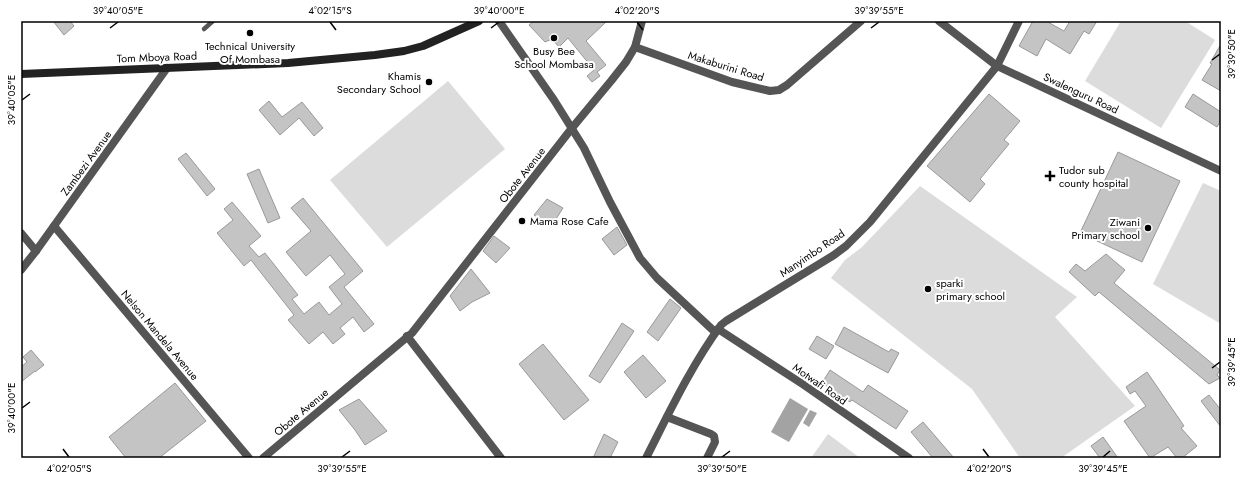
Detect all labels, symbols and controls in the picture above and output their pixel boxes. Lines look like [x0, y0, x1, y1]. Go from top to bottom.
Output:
text: 39°40'05"E [93, 3, 143, 18]
text: 4°02'15"S [308, 3, 352, 18]
text: 39°40'00"E [474, 3, 524, 18]
text: 4°02'20"S [615, 3, 660, 18]
text: 39°39'55"E [854, 3, 904, 18]
marker: Technical University Of Mombasa [245, 28, 255, 38]
text: 39°39'50"E [1224, 29, 1239, 79]
marker: Busy Bee School Mombasa [549, 33, 559, 43]
place label: Technical University Of Mombasa [205, 38, 295, 67]
place label: Busy Bee School Mombasa [514, 43, 594, 72]
street label: Makaburini Road [686, 47, 766, 85]
street label: Tom Mboya Road [117, 48, 197, 66]
place label: Khamis Secondary School [337, 68, 422, 97]
street label: Swalenguru Road [1041, 69, 1121, 117]
text: 39°40'05"E [4, 75, 19, 125]
marker: Khamis Secondary School [424, 77, 434, 87]
street label: Zambezi Avenue [57, 127, 115, 199]
street label: Obote Avenue [495, 143, 549, 206]
place label: Tudor sub county hospital [1059, 162, 1128, 191]
marker: Tudor sub county hospital [1044, 170, 1056, 182]
place label: Mama Rose Cafe [530, 213, 609, 229]
place label: Ziwani Primary school [1071, 214, 1140, 243]
marker: Mama Rose Cafe [517, 216, 527, 226]
marker: Ziwani Primary school [1143, 223, 1153, 233]
street label: Manyimbo Road [776, 225, 848, 281]
place label: sparki primary school [936, 275, 1005, 304]
marker: sparki primary school [923, 284, 933, 294]
street label: Nelson Mandela Avenue [117, 286, 203, 384]
text: 39°39'45"E [1224, 337, 1239, 387]
street label: Motwafi Road [789, 359, 851, 409]
text: 39°40'00"E [4, 383, 19, 433]
street label: Obote Avenue [270, 384, 332, 440]
text: 4°02'05"S [47, 461, 92, 476]
text: 39°39'55"E [317, 461, 367, 476]
text: 39°39'50"E [697, 461, 747, 476]
text: 4°02'20"S [967, 461, 1012, 476]
text: 39°39'45"E [1078, 461, 1128, 476]

